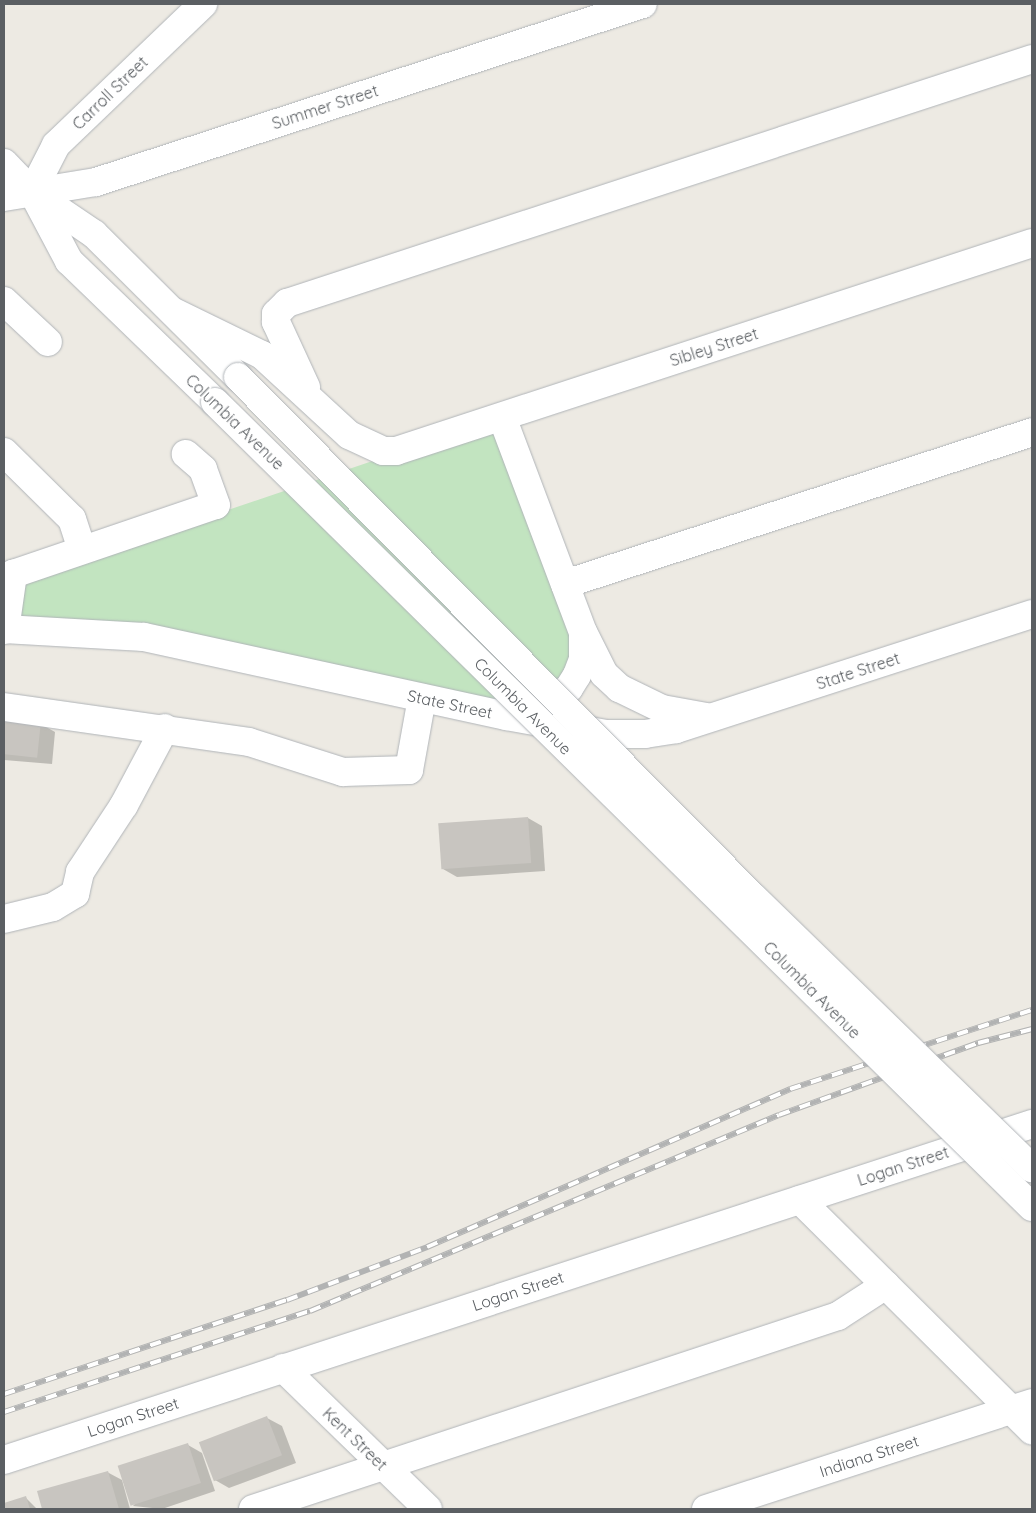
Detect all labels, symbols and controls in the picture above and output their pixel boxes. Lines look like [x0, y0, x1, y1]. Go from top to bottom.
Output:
street label: Carroll Street [68, 52, 152, 134]
street label: Summer Street [269, 81, 381, 133]
street label: Sibley Street [667, 324, 761, 370]
street label: Columbia Avenue [182, 370, 288, 474]
street label: State Street [814, 648, 902, 694]
street label: Columbia Avenue [470, 653, 576, 759]
street label: State Street [406, 686, 494, 722]
street label: Columbia Avenue [759, 937, 865, 1043]
street label: Logan Street [855, 1142, 951, 1190]
street label: Logan Street [470, 1267, 566, 1315]
street label: Logan Street [85, 1393, 181, 1441]
street label: Kent Street [319, 1404, 391, 1474]
street label: Indiana Street [817, 1431, 921, 1481]

